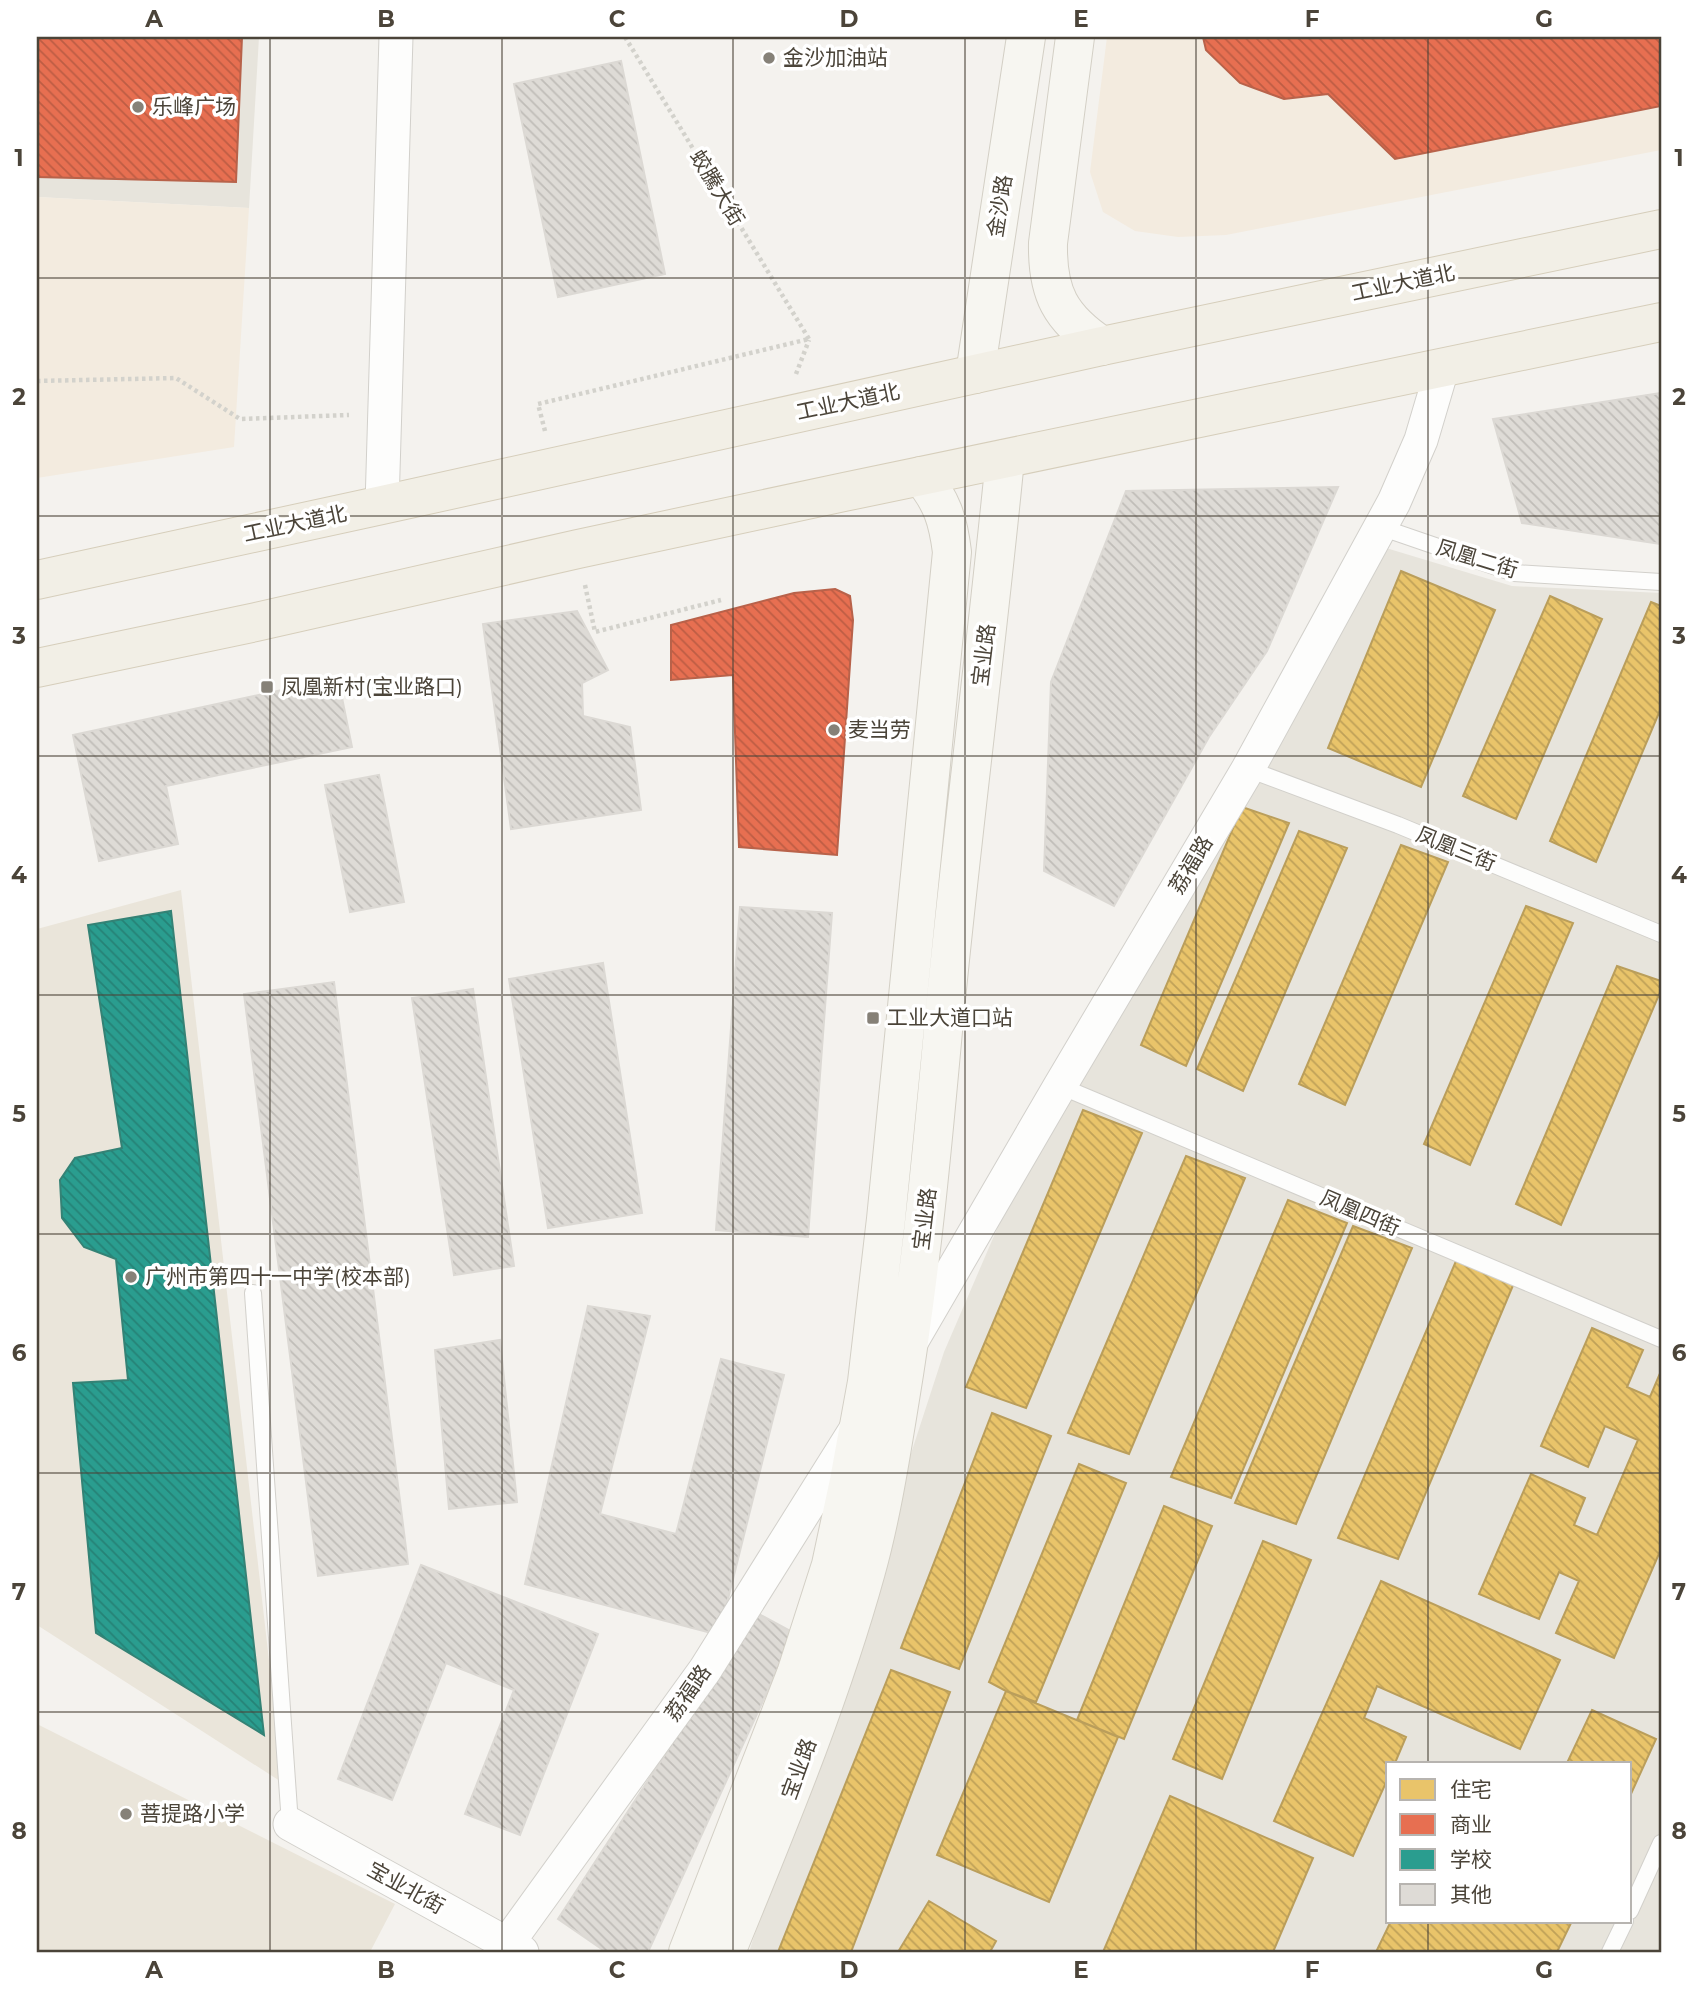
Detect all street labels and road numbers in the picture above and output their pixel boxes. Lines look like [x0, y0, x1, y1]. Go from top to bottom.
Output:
street label: 蛟騰大街 [685, 145, 750, 230]
street label: 金沙路 [982, 173, 1017, 239]
street label: 工业大道北 [1349, 259, 1457, 306]
street label: 工业大道北 [794, 378, 902, 425]
street label: 工业大道北 [241, 500, 349, 547]
street label: 凤凰二街 [1433, 534, 1521, 583]
street label: 宝业路 [967, 622, 1000, 688]
street label: 凤凰三街 [1413, 821, 1500, 876]
street label: 荔福路 [1164, 831, 1218, 898]
street label: 凤凰四街 [1317, 1185, 1404, 1240]
street label: 宝业路 [908, 1186, 941, 1252]
street label: 荔福路 [659, 1660, 716, 1726]
street label: 宝业路 [776, 1735, 821, 1803]
street label: 宝业北街 [363, 1856, 449, 1919]

